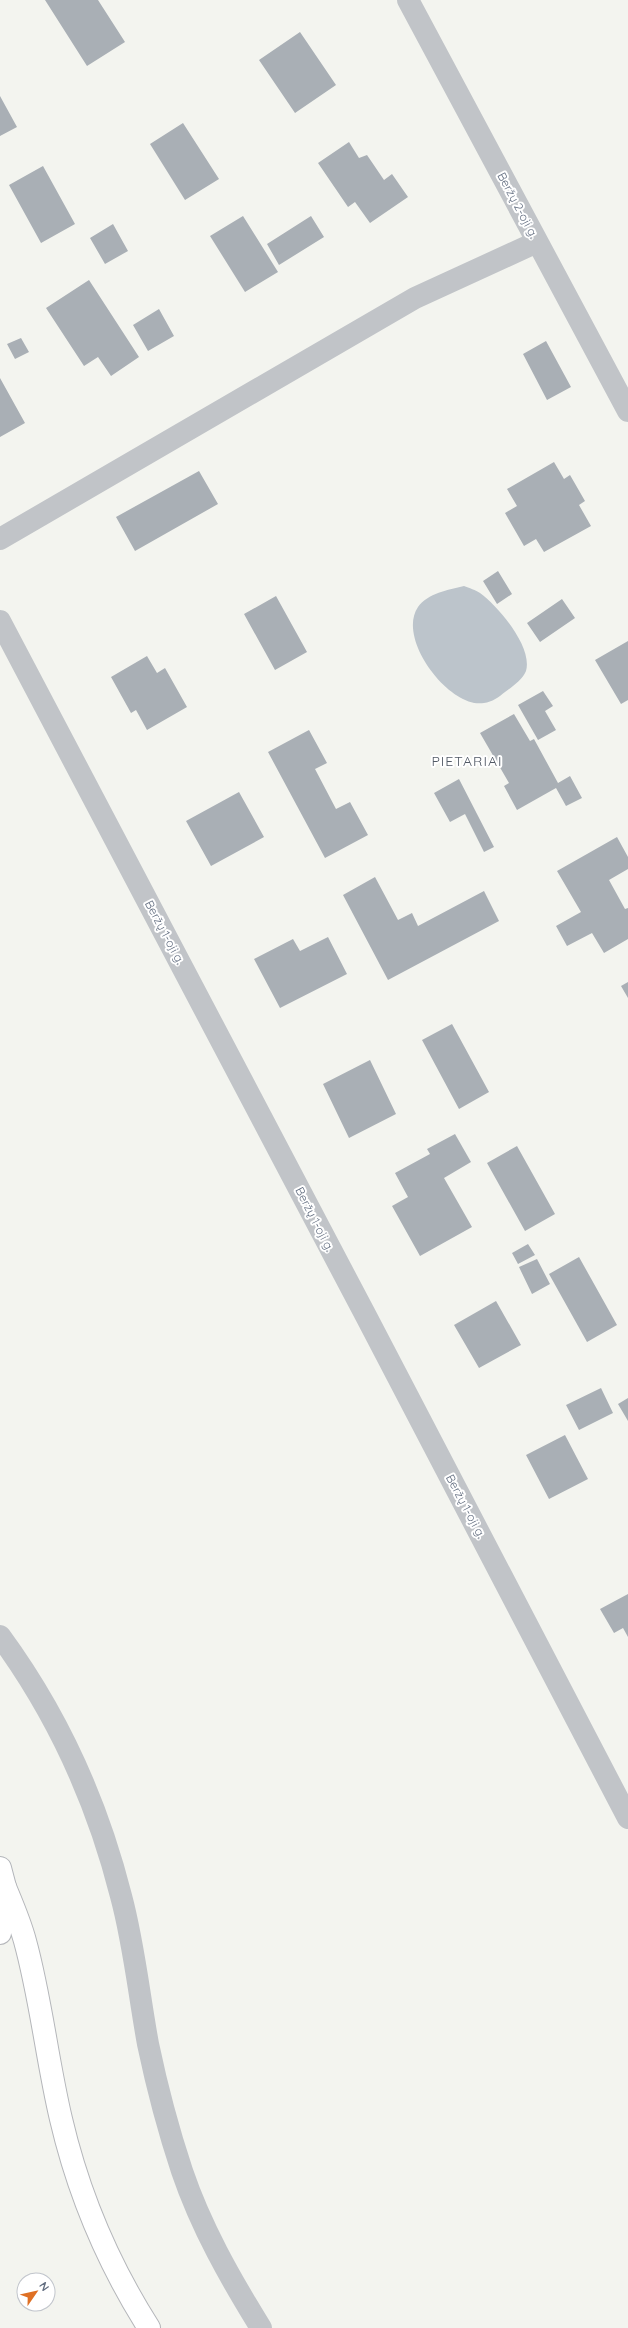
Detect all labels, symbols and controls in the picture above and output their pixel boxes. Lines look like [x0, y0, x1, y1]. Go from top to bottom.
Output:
street label: Beržų 2-oji g. [494, 170, 542, 240]
district label: PIETARIAI [431, 752, 503, 770]
street label: Beržų 1-oji g. [142, 897, 188, 967]
street label: Beržų 1-oji g. [292, 1184, 338, 1254]
street label: Beržų 1-oji g. [443, 1471, 489, 1541]
north arrow [16, 2272, 56, 2312]
text: N [36, 2279, 52, 2294]

